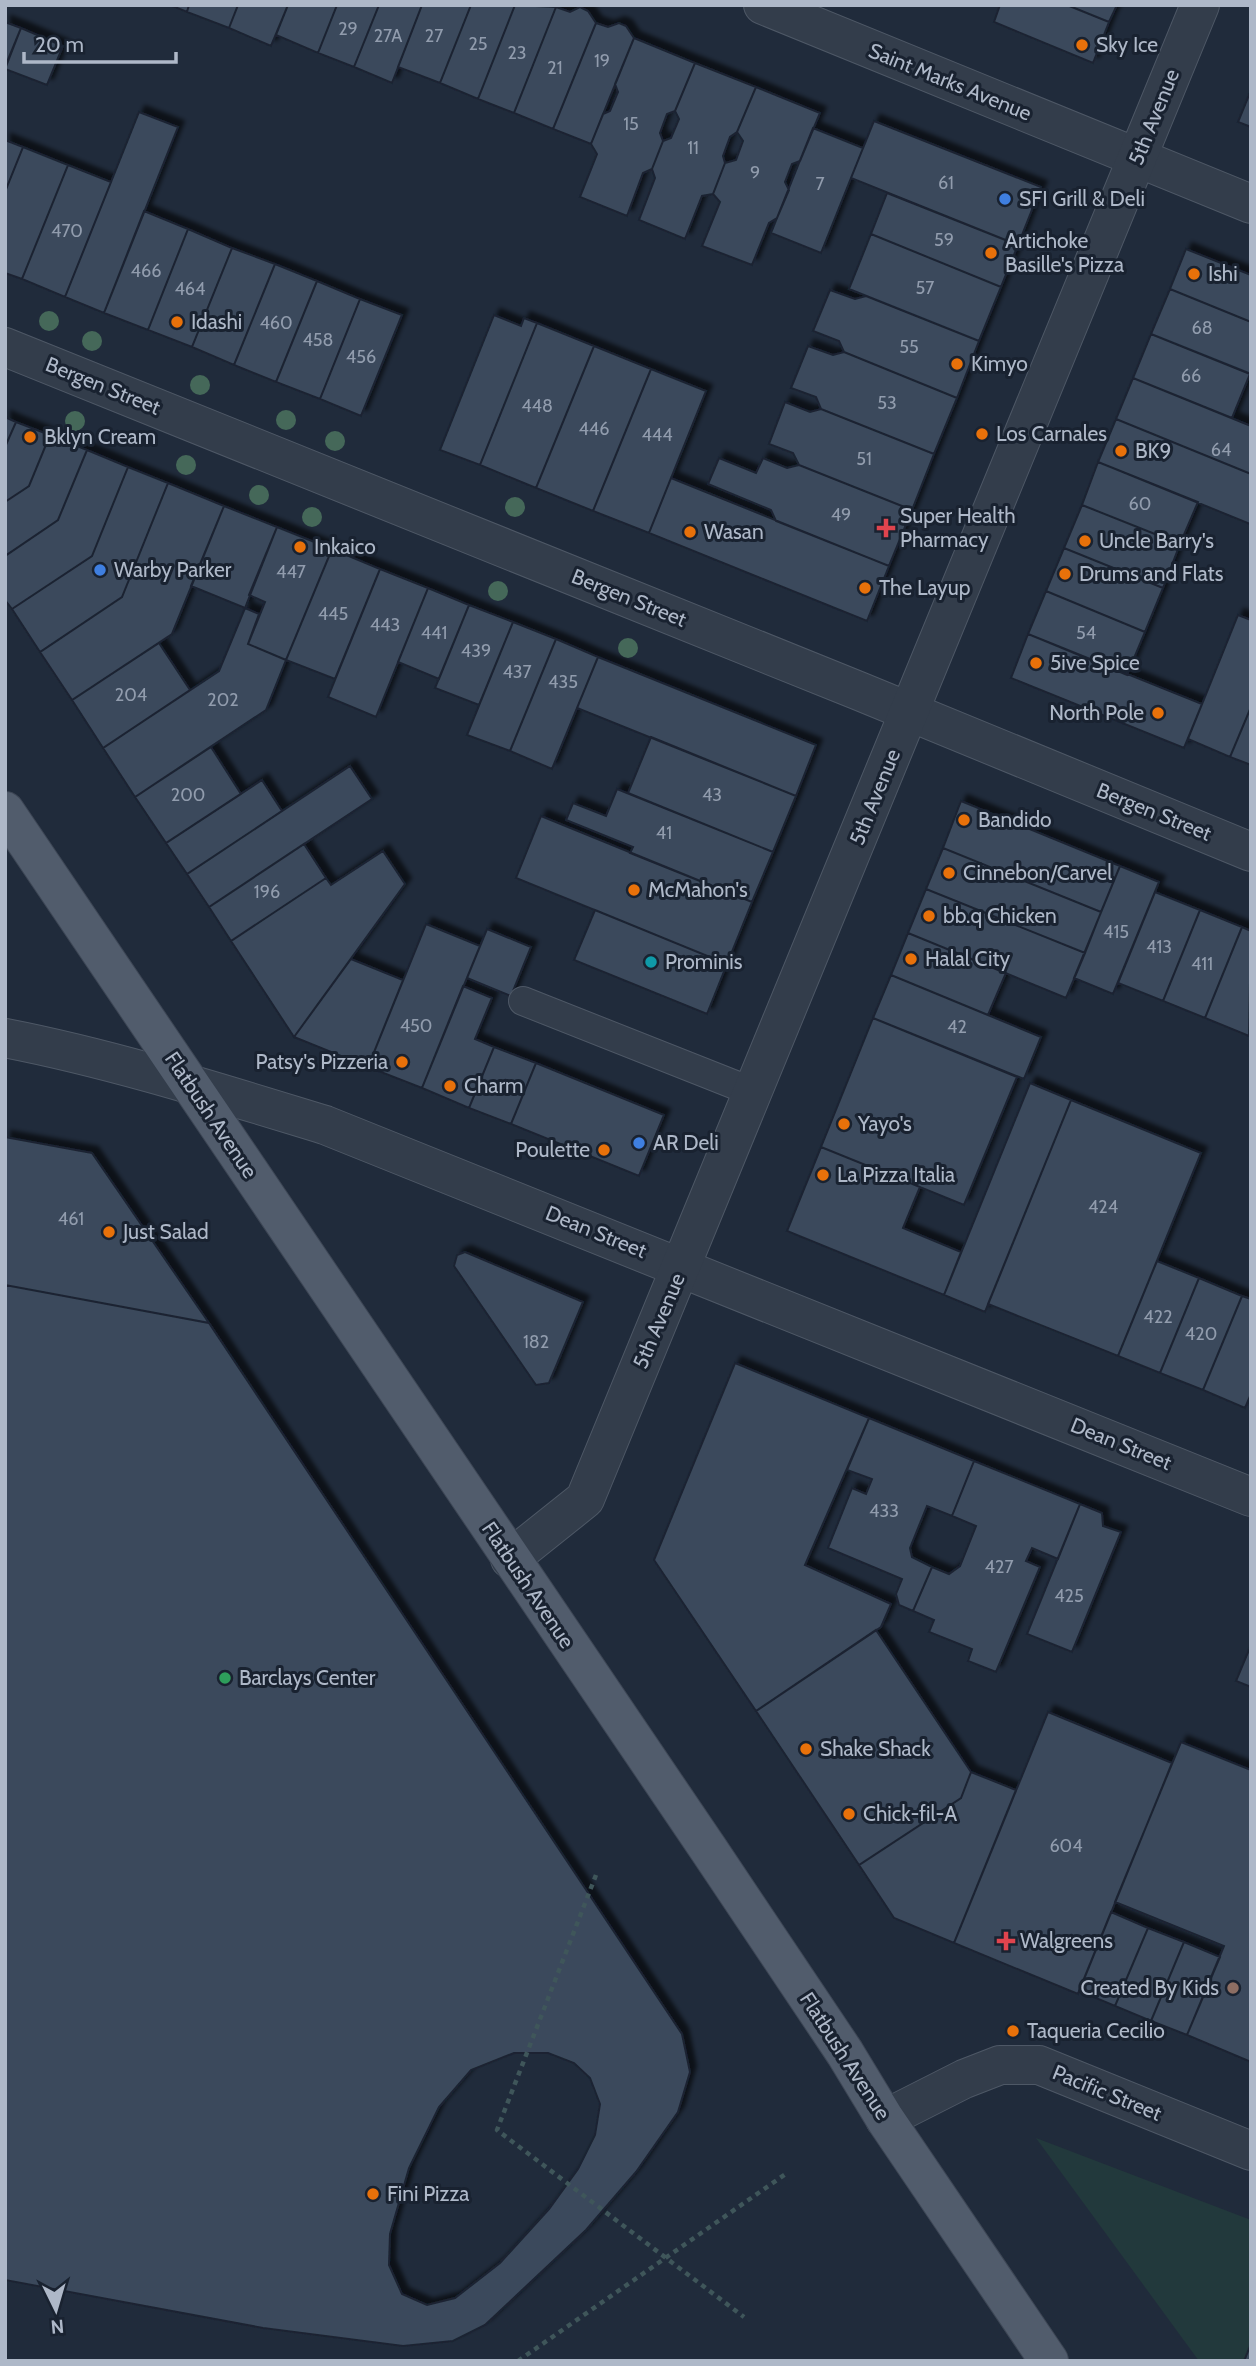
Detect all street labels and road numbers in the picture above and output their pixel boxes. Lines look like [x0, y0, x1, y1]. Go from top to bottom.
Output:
street label: Saint Marks Avenue [865, 37, 1035, 126]
street label: 5th Avenue [1123, 65, 1184, 168]
street label: Bergen Street [42, 351, 164, 420]
street label: Bergen Street [568, 563, 690, 632]
street label: 5th Avenue [844, 745, 905, 848]
street label: Bergen Street [1093, 777, 1215, 846]
street label: Flatbush Avenue [160, 1047, 263, 1183]
street label: Dean Street [542, 1200, 650, 1263]
street label: 5th Avenue [627, 1269, 690, 1372]
street label: Dean Street [1067, 1412, 1175, 1475]
street label: Flatbush Avenue [477, 1517, 580, 1653]
street label: Flatbush Avenue [795, 1987, 896, 2124]
street label: Pacific Street [1049, 2059, 1165, 2126]

